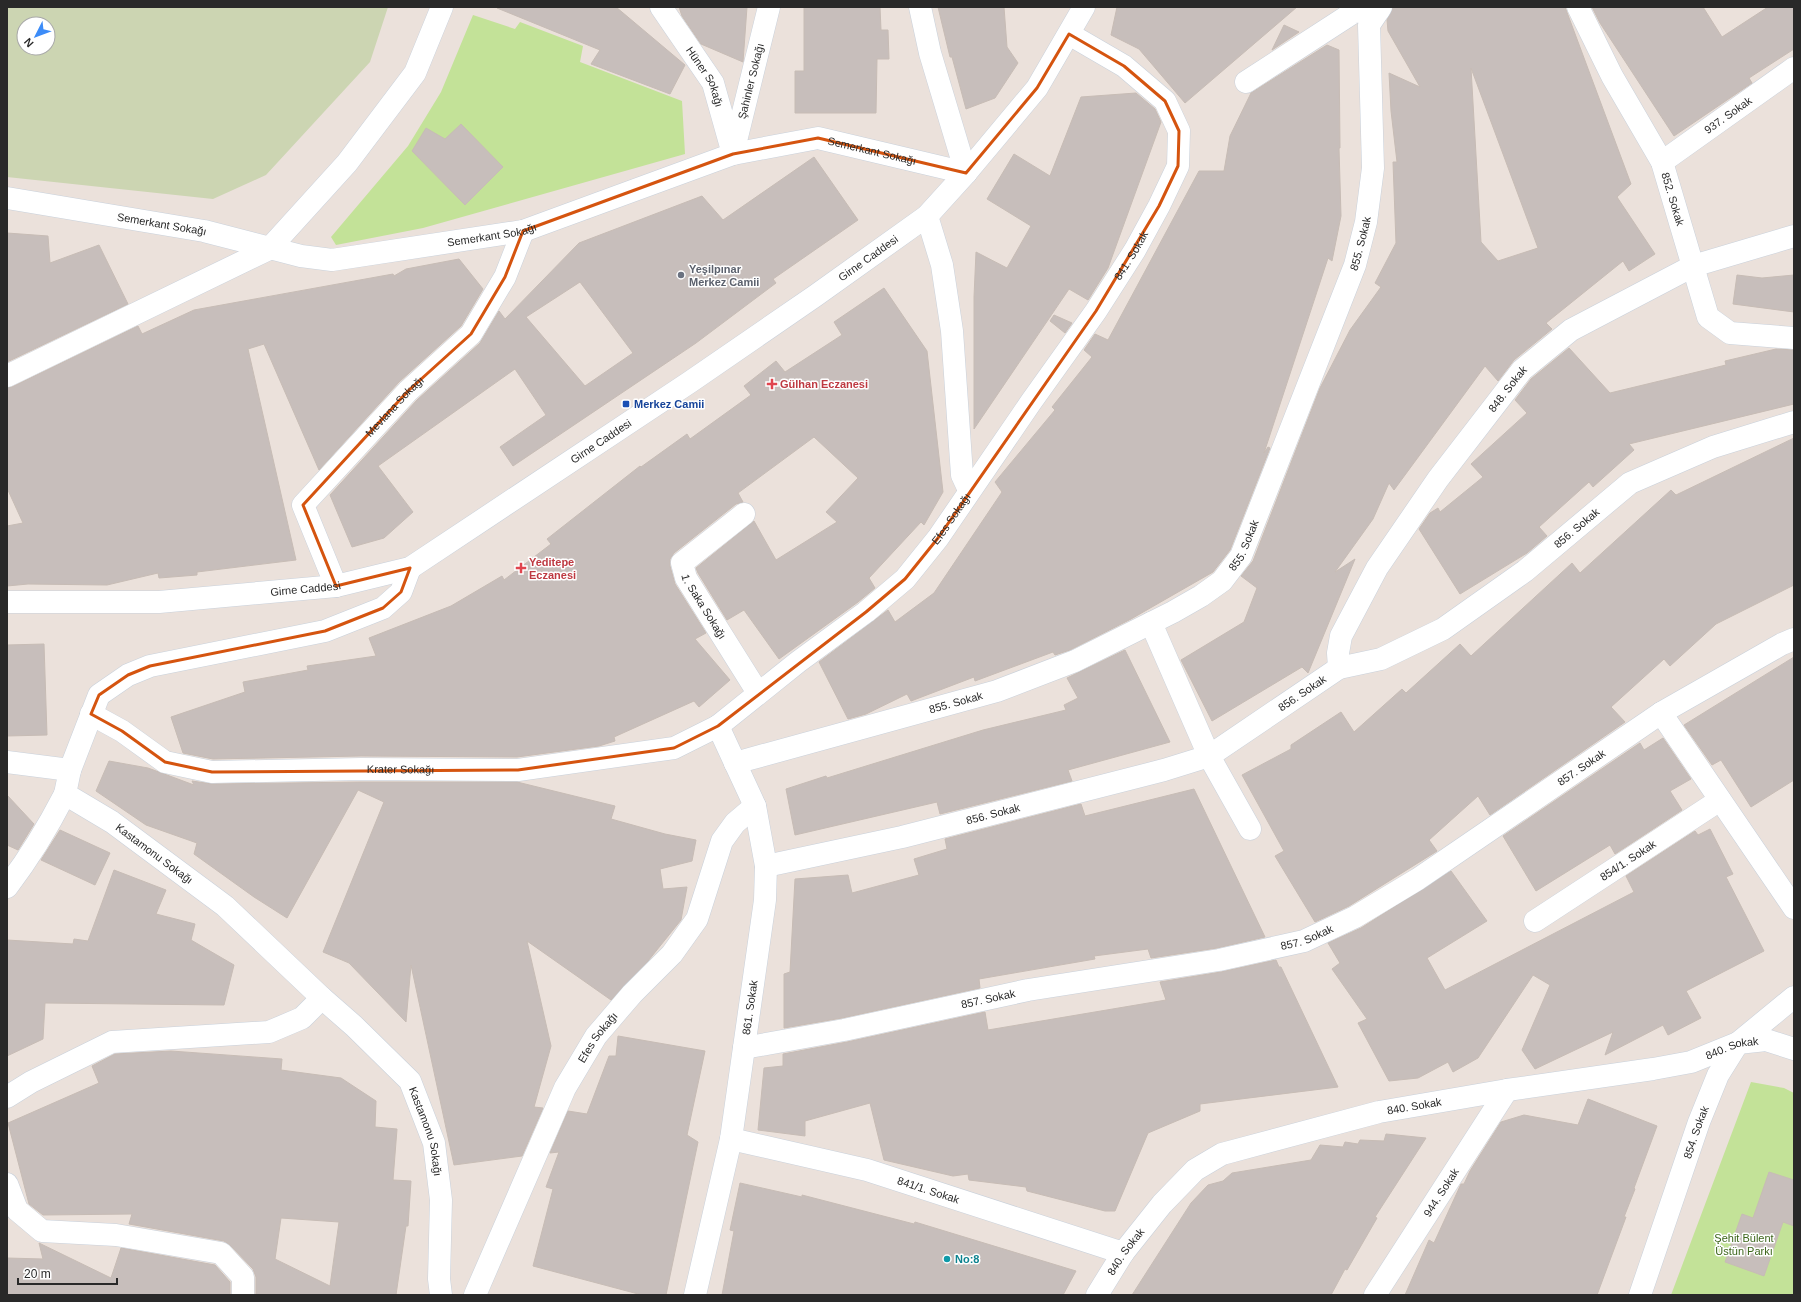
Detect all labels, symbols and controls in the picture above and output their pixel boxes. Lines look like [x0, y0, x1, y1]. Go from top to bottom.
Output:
north arrow [16, 16, 56, 56]
text: N [21, 36, 36, 50]
street label: Şahinler Sokağı [736, 42, 766, 120]
street label: Hüner Sokağı [684, 44, 725, 108]
street label: 937. Sokak [1702, 94, 1754, 136]
street label: Semerkant Sokağı [827, 135, 917, 167]
street label: 852. Sokak [1659, 171, 1687, 228]
street label: Semerkant Sokağı [116, 211, 208, 237]
street label: 855. Sokak [1347, 215, 1373, 272]
street label: Semerkant Sokağı [446, 221, 538, 248]
street label: 841. Sokak [1111, 228, 1150, 282]
street label: Girne Caddesi [836, 233, 900, 283]
place label: Yeşilpınar Merkez Camii [689, 263, 759, 288]
marker: Yeşilpınar Merkez Camii [676, 270, 686, 280]
street label: 848. Sokak [1486, 363, 1529, 414]
street label: Mevlana Sokağı [363, 374, 426, 439]
place label: Gülhan Eczanesi [780, 378, 868, 390]
marker: Gülhan Eczanesi [767, 379, 777, 389]
place label: Merkez Camii [634, 398, 704, 410]
marker: Merkez Camii [621, 399, 631, 409]
street label: Girne Caddesi [568, 417, 633, 466]
street label: Efes Sokağı [929, 491, 973, 547]
street label: 856. Sokak [1551, 505, 1602, 550]
street label: 855. Sokak [1226, 518, 1261, 573]
place label: Yeditepe Eczanesi [529, 556, 576, 581]
marker: Yeditepe Eczanesi [516, 563, 526, 573]
street label: 1. Saka Sokağı [679, 573, 729, 641]
street label: Girne Caddesi [270, 579, 342, 598]
street label: 856. Sokak [1276, 672, 1329, 713]
street label: 855. Sokak [928, 689, 984, 715]
street label: 857. Sokak [1555, 747, 1608, 788]
street label: Krater Sokağı [367, 763, 434, 775]
street label: 856. Sokak [965, 801, 1022, 826]
street label: Kastamonu Sokağı [113, 821, 195, 886]
street label: 854/1. Sokak [1598, 837, 1658, 883]
street label: 857. Sokak [1279, 922, 1335, 952]
street label: 861. Sokak [740, 979, 760, 1036]
street label: 857. Sokak [960, 987, 1017, 1010]
street label: Efes Sokağı [576, 1010, 620, 1065]
street label: 840. Sokak [1704, 1035, 1760, 1062]
street label: Kastamonu Sokağı [407, 1085, 444, 1177]
street label: 840. Sokak [1386, 1095, 1443, 1117]
street label: 854. Sokak [1681, 1104, 1711, 1160]
street label: 944. Sokak [1421, 1166, 1461, 1219]
street label: 841/1. Sokak [896, 1174, 961, 1206]
street label: 840. Sokak [1105, 1225, 1147, 1277]
park label: Şehit Bülent Üstün Parkı [1714, 1232, 1774, 1257]
place label: No:8 [955, 1253, 979, 1265]
marker: No:8 [942, 1254, 952, 1264]
scale bar [18, 1260, 117, 1286]
text: 20 m [24, 1267, 51, 1281]

